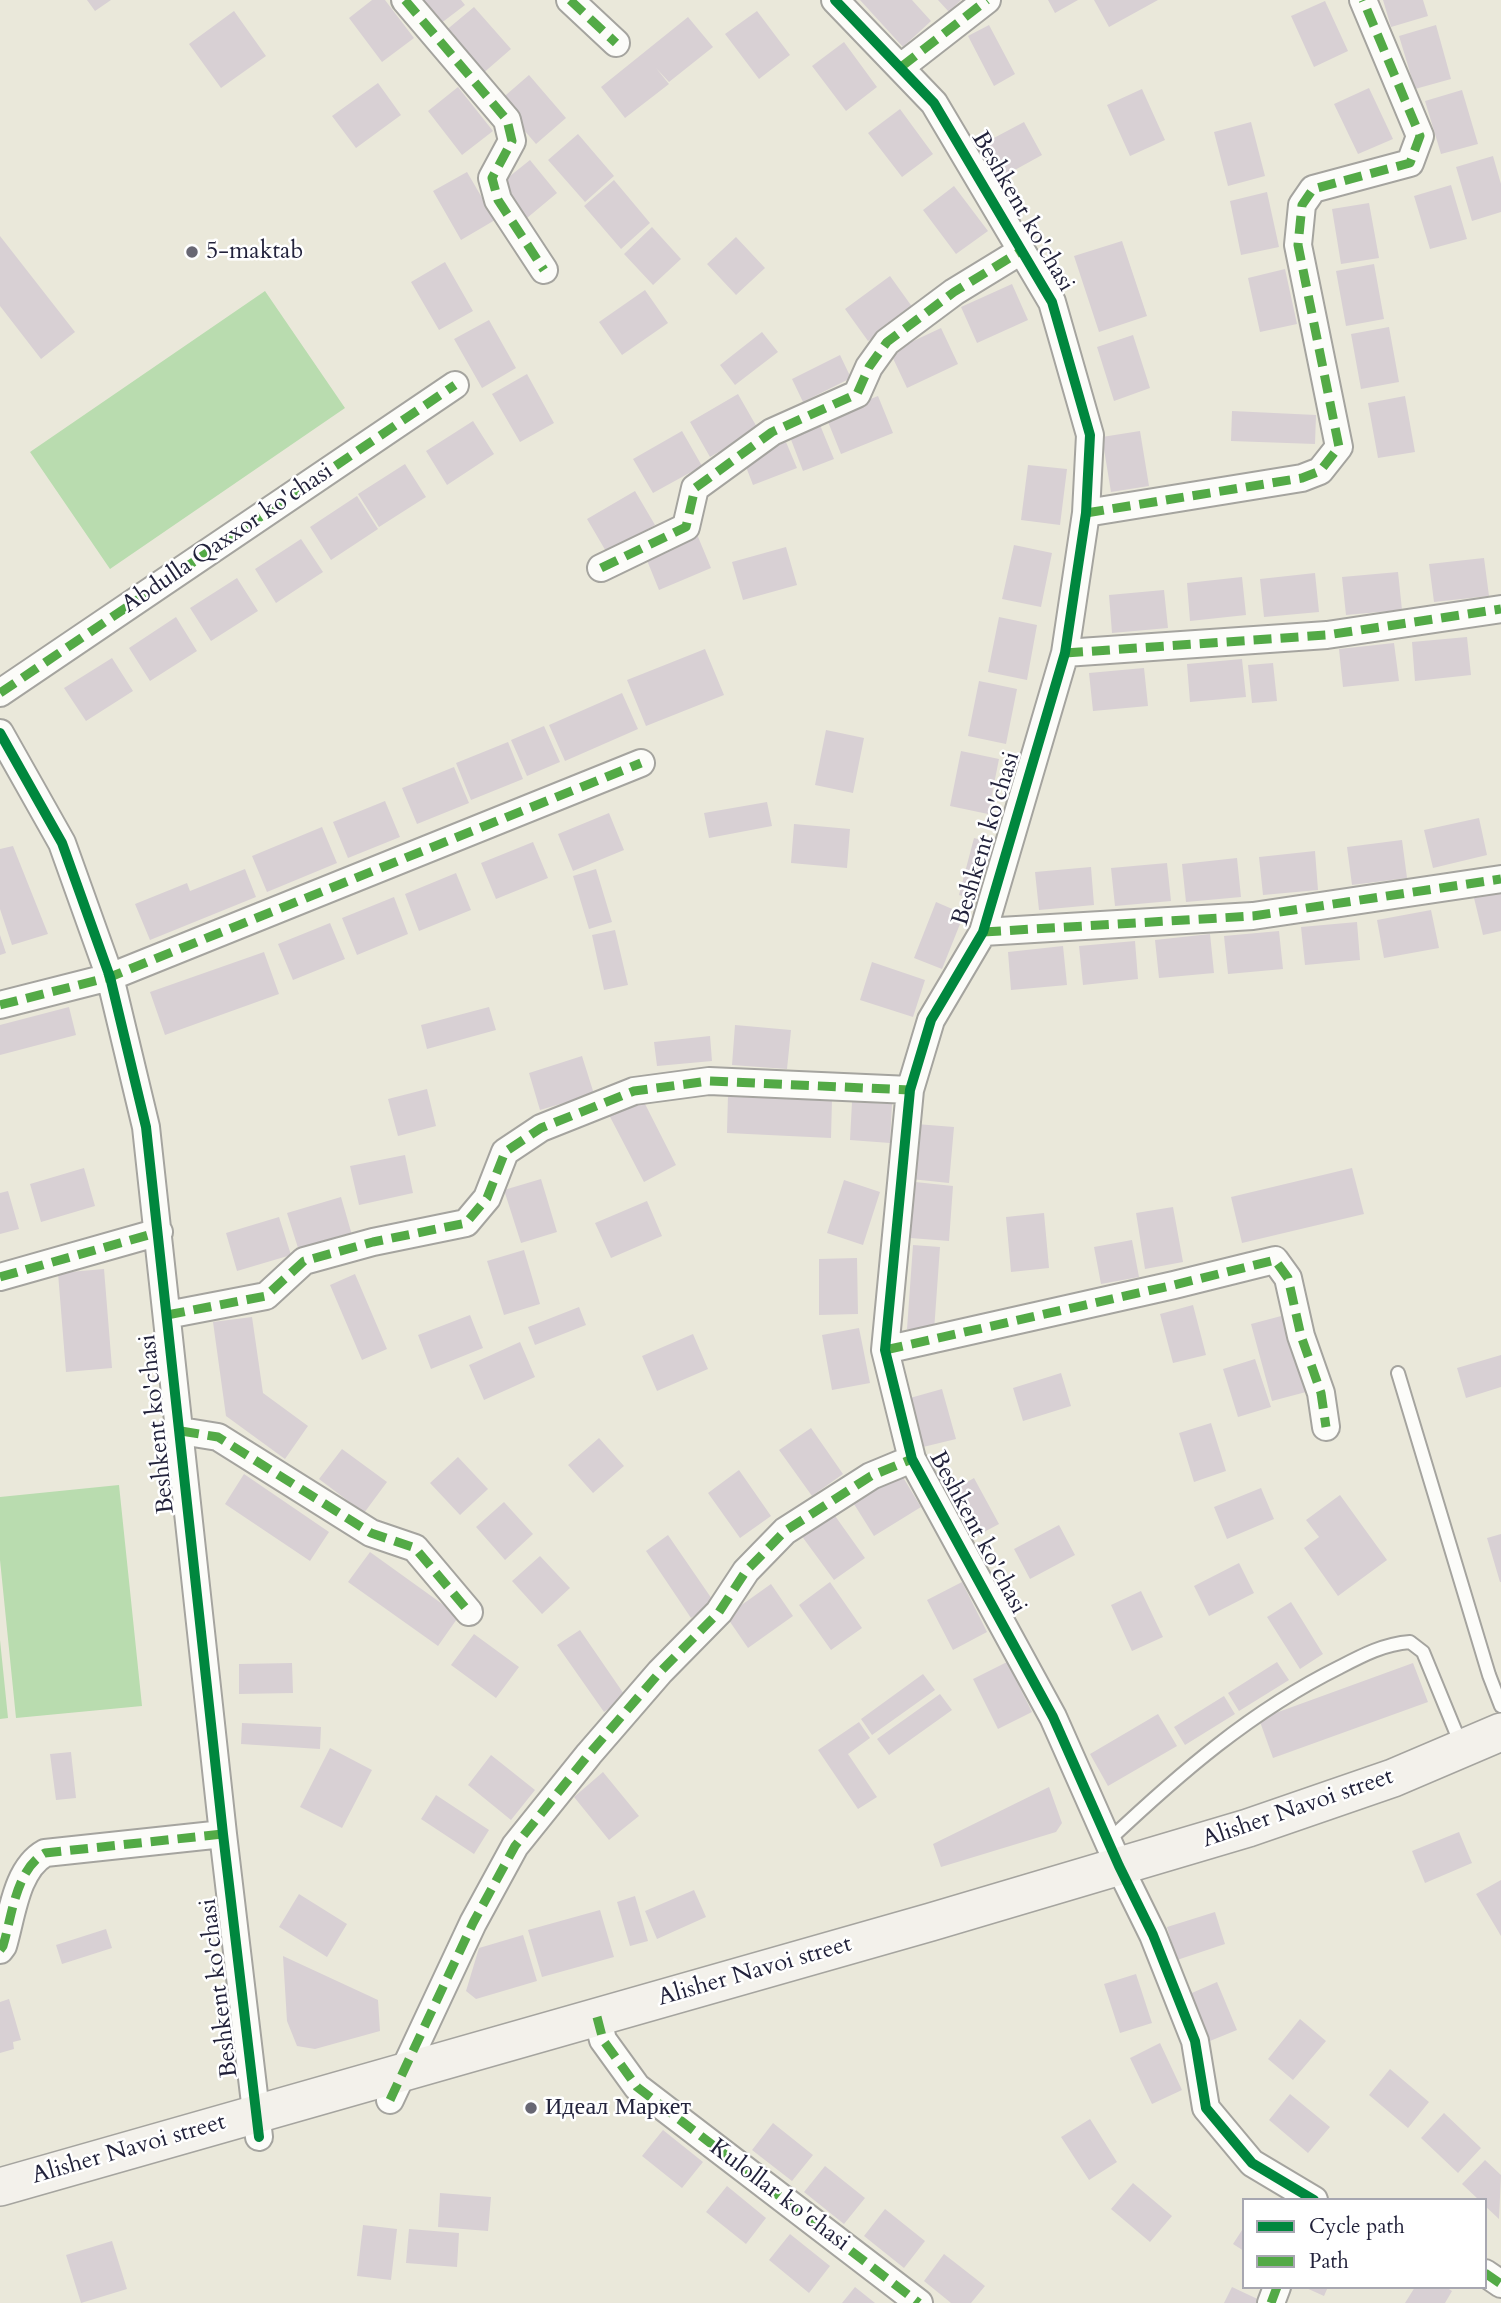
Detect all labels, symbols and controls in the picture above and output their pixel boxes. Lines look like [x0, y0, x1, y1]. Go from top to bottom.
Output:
street label: Beshkent ko'chasi [964, 127, 1080, 297]
place label: 5-maktab [206, 238, 303, 266]
marker: 5-maktab [184, 244, 200, 260]
street label: Abdulla Qaxxor ko'chasi [117, 458, 339, 620]
street label: Beshkent ko'chasi [947, 749, 1027, 929]
street label: Beshkent ko'chasi [134, 1333, 182, 1515]
street label: Beshkent ko'chasi [922, 1447, 1032, 1619]
street label: Alisher Navoi street [1199, 1763, 1397, 1855]
street label: Beshkent ko'chasi [195, 1897, 245, 2079]
street label: Alisher Navoi street [655, 1931, 855, 2013]
place label: Идеал Маркет [545, 2094, 691, 2122]
marker: Идеал Маркет [523, 2100, 539, 2116]
street label: Alisher Navoi street [29, 2109, 229, 2191]
street label: Kulollar ko'chasi [703, 2134, 855, 2258]
legend [1242, 2198, 1487, 2289]
text: Cycle path [1309, 2212, 1405, 2241]
text: Path [1309, 2247, 1349, 2276]

